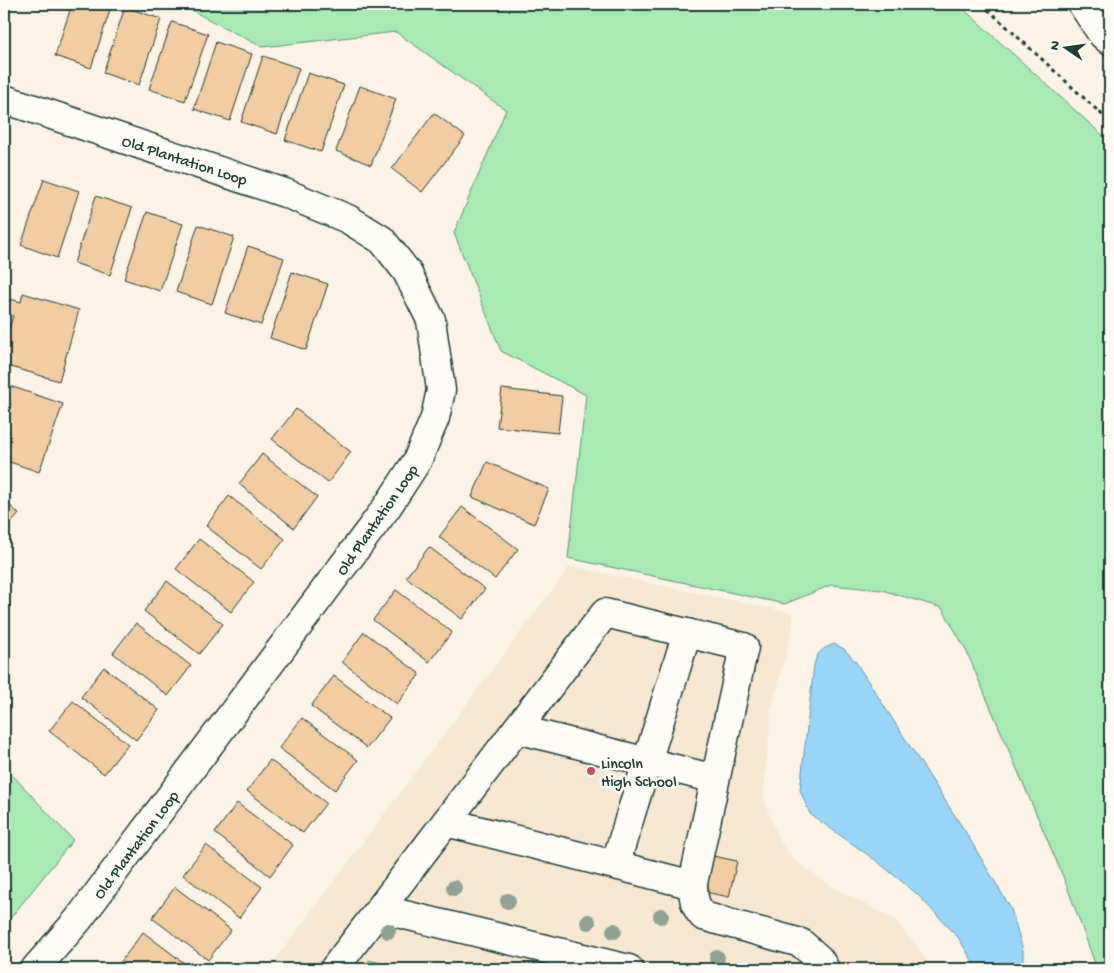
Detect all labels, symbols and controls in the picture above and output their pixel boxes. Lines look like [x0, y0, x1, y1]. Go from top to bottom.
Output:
north arrow [1042, 22, 1092, 72]
text: N [1046, 39, 1065, 52]
street label: Old Plantation Loop [119, 133, 249, 192]
street label: Old Plantation Loop [334, 462, 424, 580]
place label: Lincoln High School [601, 756, 677, 793]
marker: Lincoln High School [585, 765, 597, 777]
street label: Old Plantation Loop [91, 788, 185, 904]

